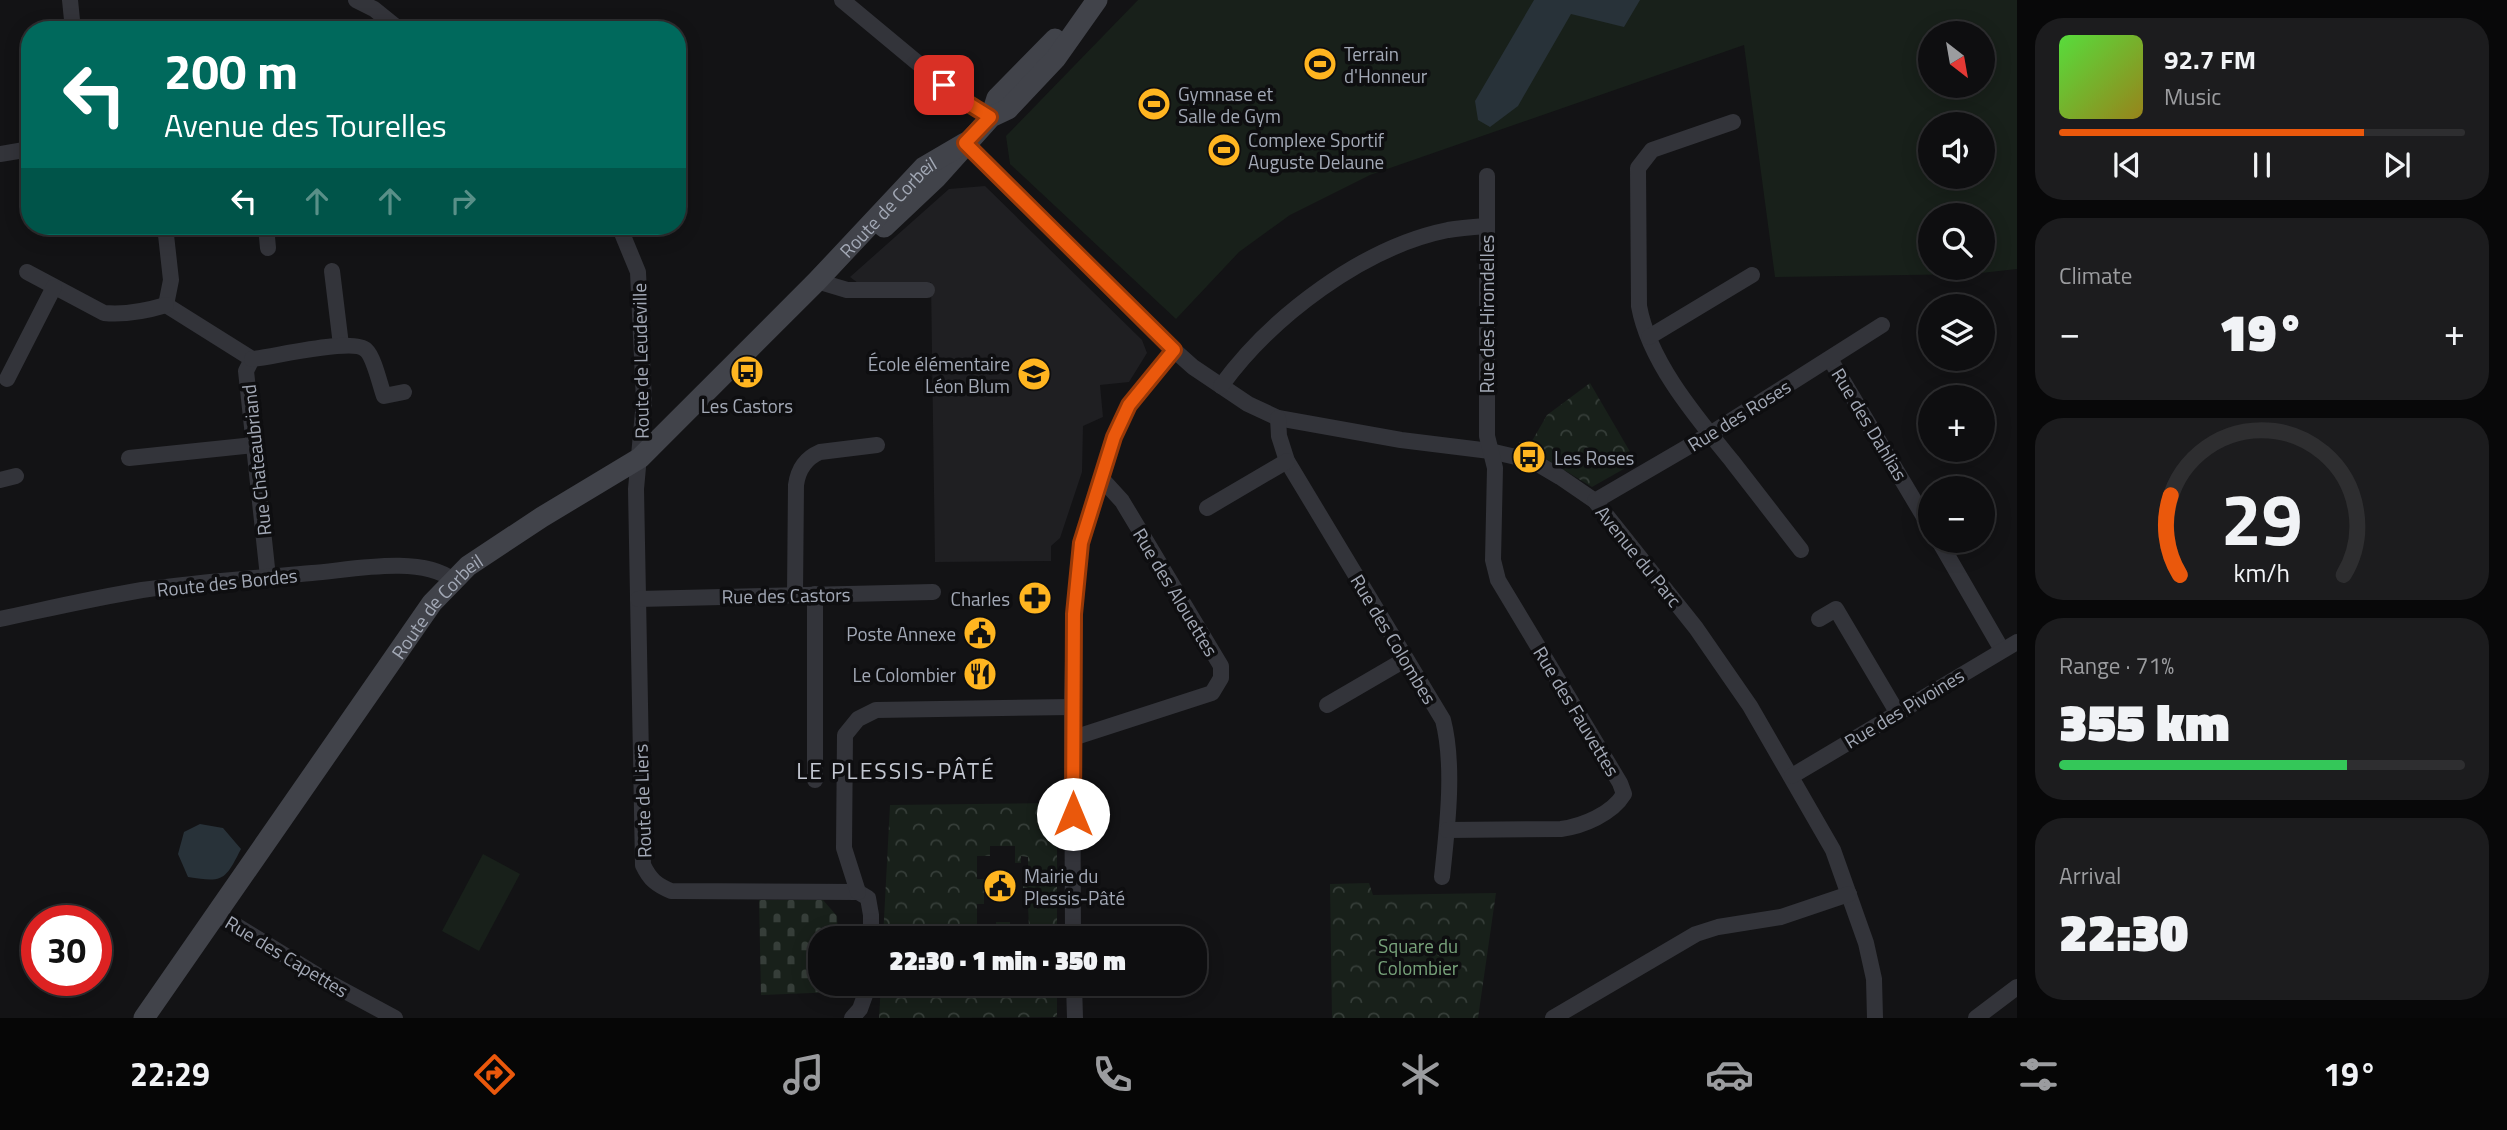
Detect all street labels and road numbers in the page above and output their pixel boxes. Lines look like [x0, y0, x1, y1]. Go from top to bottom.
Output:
street label: Route de Corbeil [832, 148, 942, 264]
street label: Rue des Hirondelles [1472, 235, 1501, 393]
street label: Route de Leudeville [624, 283, 656, 439]
street label: Rue des Dahlias [1825, 362, 1915, 486]
street label: Rue des Roses [1682, 372, 1796, 458]
street label: Rue Chateaubriand [234, 383, 278, 537]
street label: Avenue du Parc [1589, 499, 1689, 613]
street label: Rue des Alouettes [1126, 522, 1226, 662]
street label: Route de Corbeil [383, 546, 488, 664]
street label: Route des Bordes [155, 560, 299, 604]
street label: Rue des Colombes [1344, 568, 1444, 710]
street label: Rue des Castors [721, 579, 851, 611]
street label: Rue des Fauvettes [1527, 640, 1627, 782]
street label: Rue des Pivoines [1838, 661, 1970, 755]
street label: Route de Liers [626, 743, 658, 859]
street label: Rue des Capettes [220, 908, 354, 1004]

